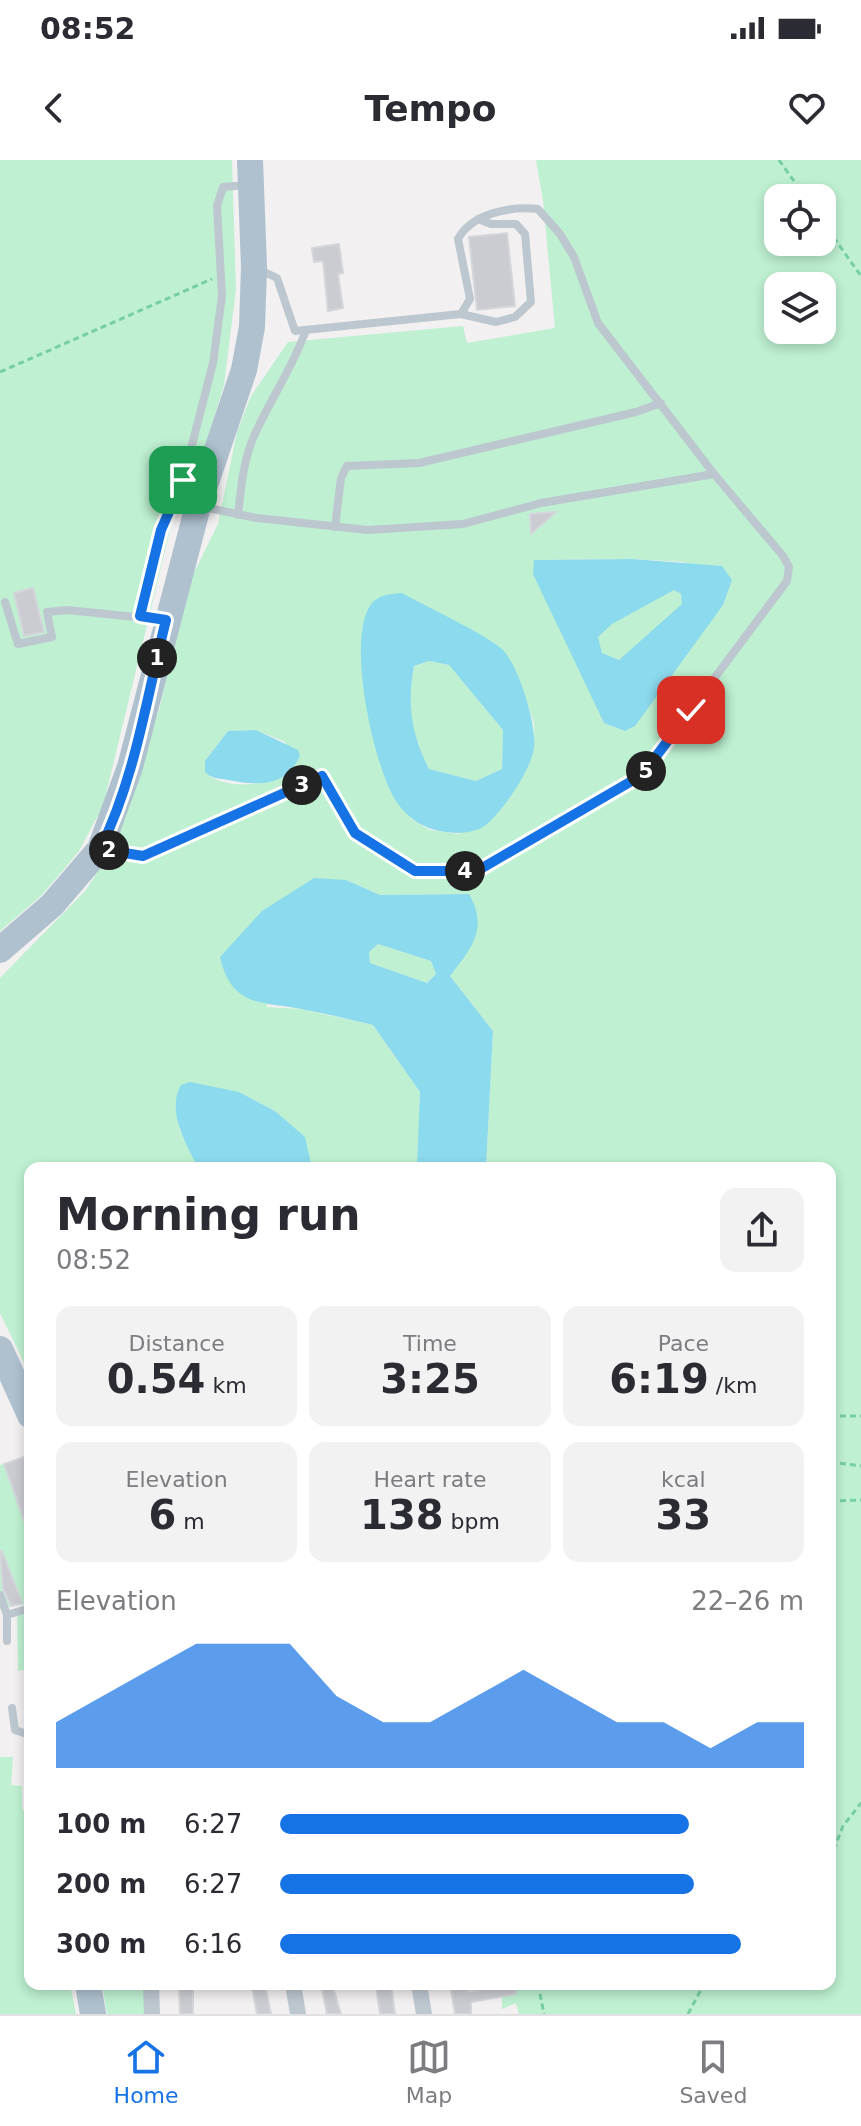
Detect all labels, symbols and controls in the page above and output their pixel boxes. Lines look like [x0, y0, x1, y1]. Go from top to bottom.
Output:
text: 08:52 [40, 11, 136, 46]
icon: back [32, 86, 76, 130]
icon: heart [785, 86, 829, 130]
text: Tempo [364, 88, 497, 129]
map controls [764, 184, 836, 344]
button: locate [764, 184, 836, 256]
button: layers [764, 272, 836, 344]
pin [149, 446, 217, 514]
icon: arrive [161, 458, 205, 502]
pin: 1 [137, 638, 177, 678]
text: 1 [149, 645, 165, 670]
pin [657, 676, 725, 744]
icon: check [669, 688, 713, 732]
pin: 5 [626, 751, 666, 791]
text: 5 [638, 758, 654, 783]
pin: 3 [282, 765, 322, 805]
text: 3 [294, 772, 310, 797]
pin: 2 [89, 830, 129, 870]
text: 2 [101, 837, 117, 862]
pin: 4 [445, 851, 485, 891]
text: 4 [457, 858, 473, 883]
button: share [720, 1188, 804, 1272]
text: Morning run [56, 1189, 361, 1240]
text: 08:52 [56, 1245, 131, 1275]
text: Distance [129, 1331, 225, 1356]
text: Time [403, 1331, 457, 1356]
text: Pace [658, 1331, 709, 1356]
text: 0.54 [107, 1356, 205, 1402]
text: 3:25 [380, 1356, 480, 1402]
text: 6:19 [609, 1356, 709, 1402]
text: km [205, 1373, 247, 1398]
text: /km [709, 1373, 757, 1398]
text: Elevation [126, 1467, 228, 1492]
text: Heart rate [374, 1467, 486, 1492]
text: kcal [661, 1467, 706, 1492]
text: 6 [149, 1492, 176, 1538]
text: 138 [360, 1492, 444, 1538]
text: 33 [655, 1492, 711, 1538]
text: m [176, 1509, 205, 1534]
text: bpm [444, 1509, 500, 1534]
text: Elevation [56, 1586, 177, 1616]
text: 22–26 m [691, 1586, 804, 1616]
text: 100 m [56, 1809, 146, 1839]
text: 6:27 [184, 1809, 242, 1839]
text: 200 m [56, 1869, 146, 1899]
text: 6:27 [184, 1869, 242, 1899]
text: 300 m [56, 1929, 146, 1959]
text: 6:16 [184, 1929, 242, 1959]
tab: Home [114, 2035, 179, 2108]
tab: Map [406, 2035, 452, 2108]
tab: Saved [679, 2035, 747, 2108]

